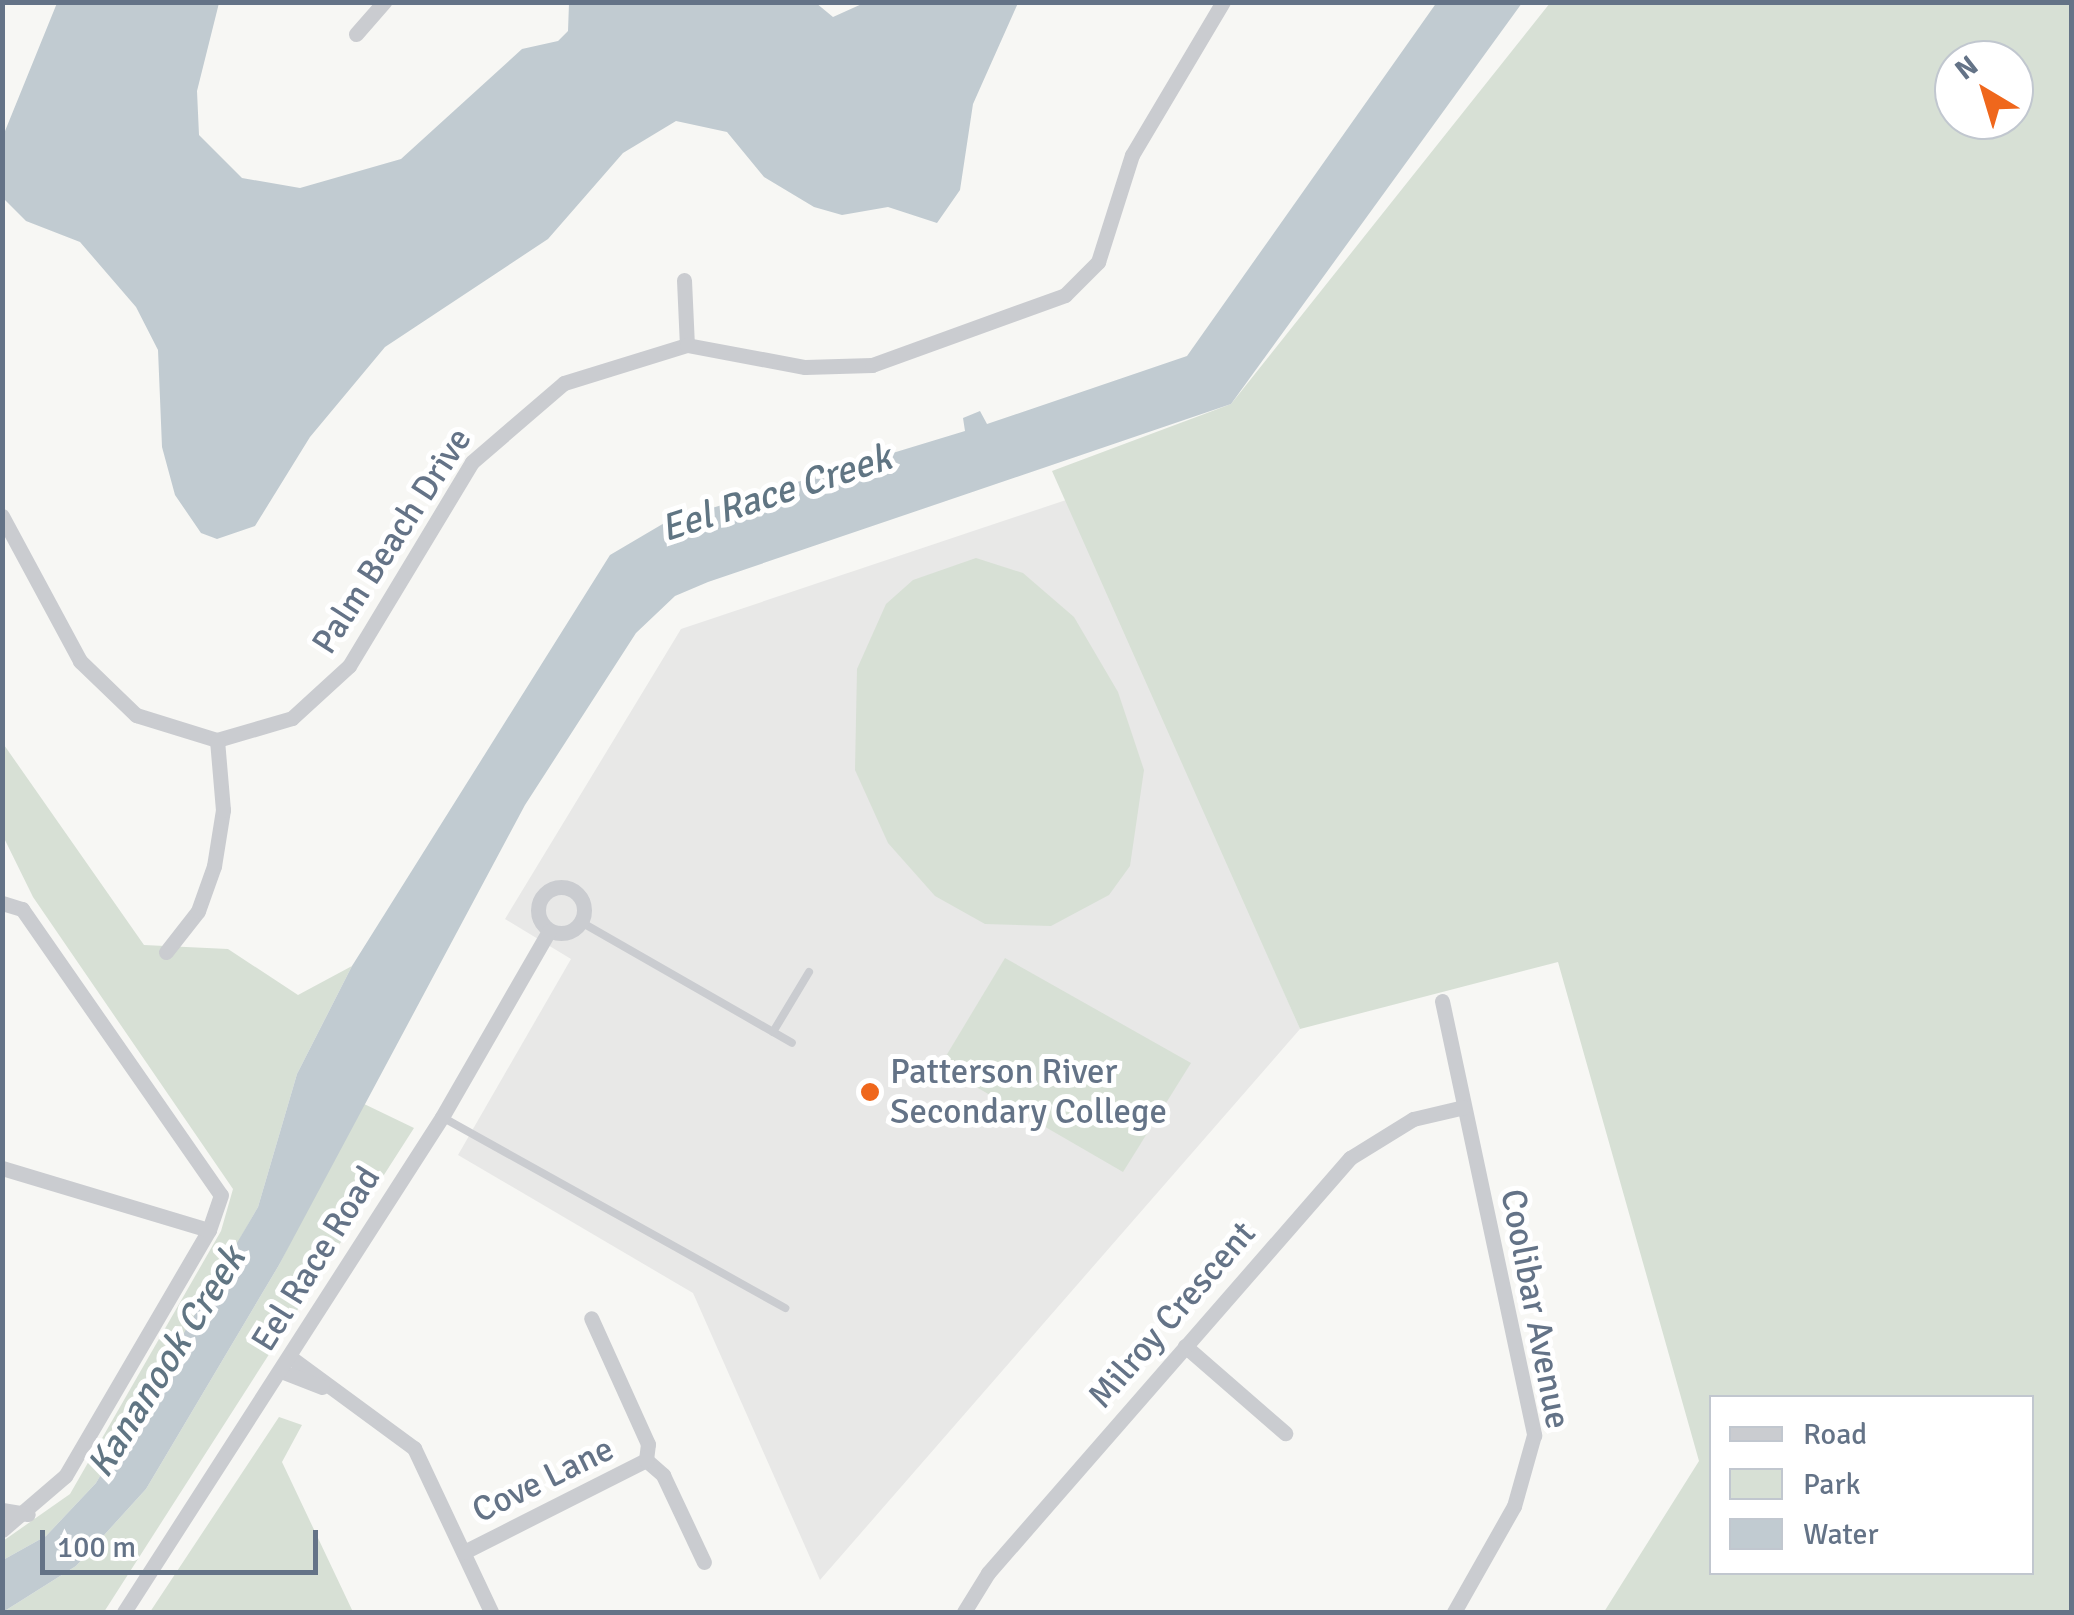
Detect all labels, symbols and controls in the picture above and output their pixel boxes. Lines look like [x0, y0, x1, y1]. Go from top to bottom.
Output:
north arrow [1934, 40, 2034, 140]
text: N [1949, 49, 1985, 87]
street label: Palm Beach Drive [303, 420, 481, 662]
water label: Eel Race Creek [655, 434, 897, 552]
place label: Patterson River Secondary College [890, 1051, 1167, 1133]
marker: Patterson River Secondary College [859, 1081, 881, 1103]
street label: Eel Race Road [243, 1159, 389, 1359]
street label: Coolibar Avenue [1491, 1186, 1579, 1432]
street label: Milroy Crescent [1080, 1213, 1264, 1417]
water label: Kananook Creek [77, 1238, 255, 1486]
legend [1709, 1395, 2034, 1575]
text: Road [1803, 1416, 1867, 1453]
street label: Cove Lane [466, 1428, 620, 1532]
text: Park [1803, 1466, 1861, 1503]
scale bar [45, 1510, 322, 1572]
text: Water [1803, 1516, 1879, 1553]
text: 100 m [57, 1529, 136, 1566]

